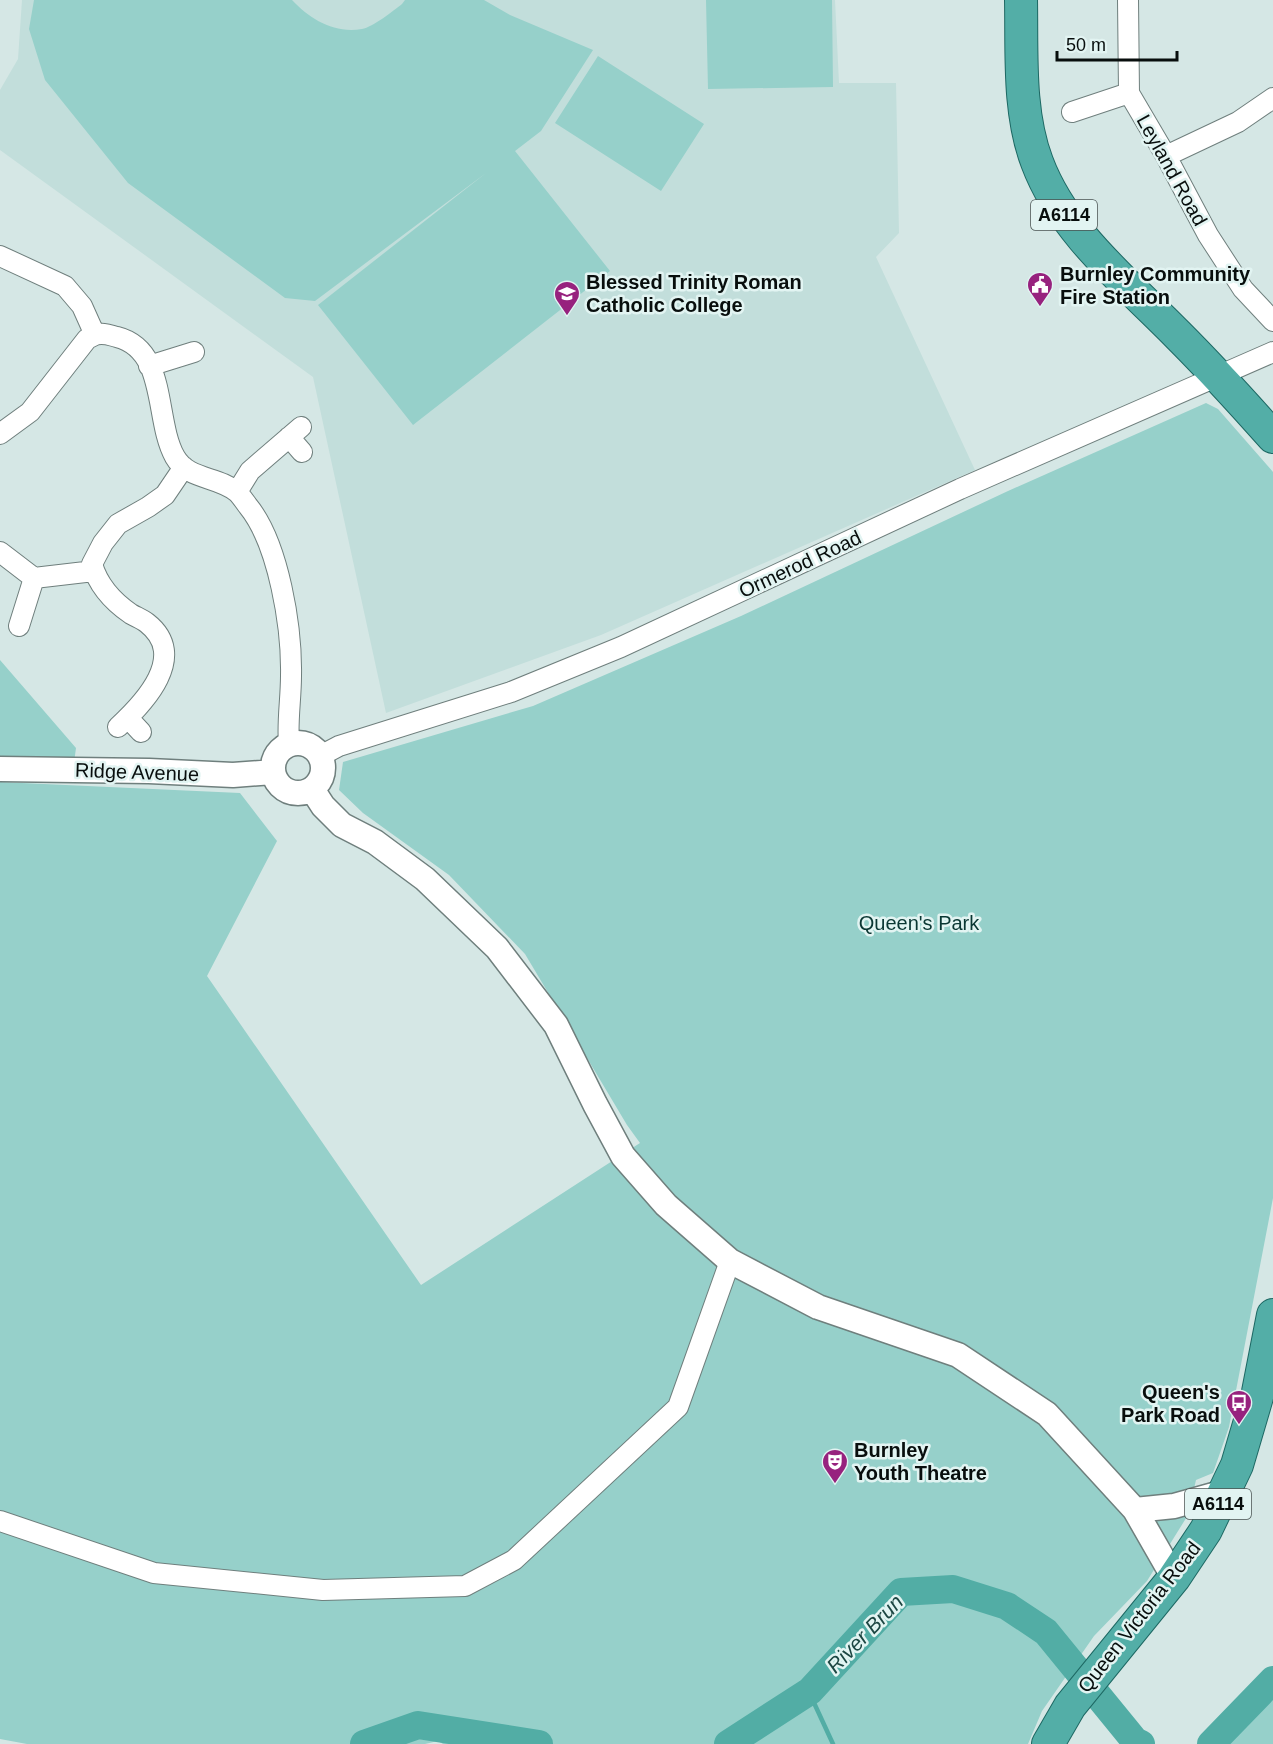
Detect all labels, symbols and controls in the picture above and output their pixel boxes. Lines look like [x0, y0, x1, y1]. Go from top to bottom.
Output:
scale bar [1057, 24, 1177, 62]
text: 50 m [1066, 35, 1106, 55]
street label: Leyland Road [1132, 111, 1212, 229]
road number: A6114 [1031, 200, 1097, 230]
place label: Burnley Community Fire Station [1060, 263, 1251, 308]
public building icon: Burnley Community Fire Station [1025, 270, 1055, 308]
place label: Blessed Trinity Roman Catholic College [586, 271, 802, 316]
school or university icon: Blessed Trinity Roman Catholic College [552, 279, 582, 317]
street label: Ormerod Road [735, 526, 865, 602]
street label: Ridge Avenue [75, 759, 199, 785]
park label: Queen's Park [859, 912, 980, 934]
place label: Queen's Park Road [1121, 1381, 1220, 1426]
bus stop icon: Queen's Park Road [1224, 1388, 1254, 1426]
place label: Burnley Youth Theatre [854, 1439, 987, 1484]
theatre icon: Burnley Youth Theatre [820, 1447, 850, 1485]
road number: A6114 [1185, 1489, 1251, 1519]
street label: Queen Victoria Road [1073, 1537, 1205, 1697]
water label: River Brun [822, 1590, 907, 1677]

